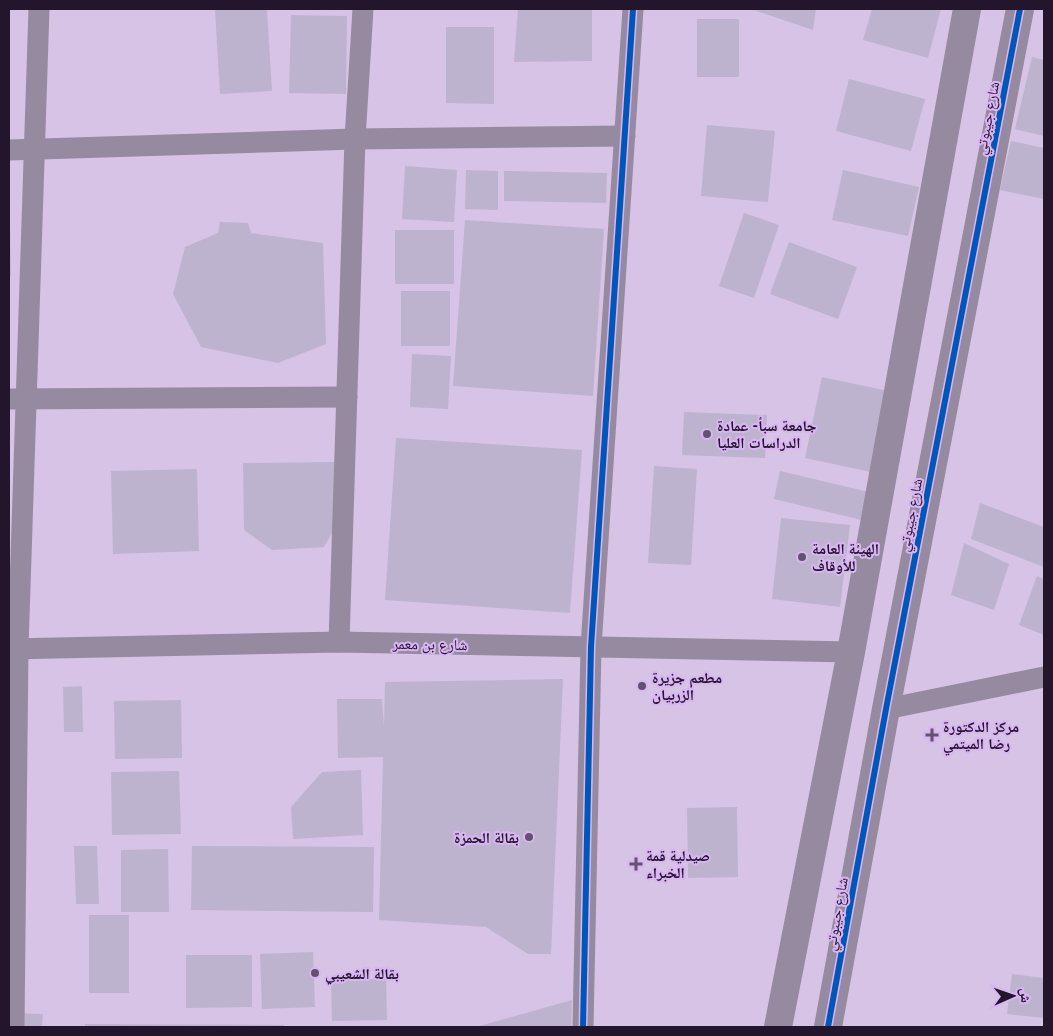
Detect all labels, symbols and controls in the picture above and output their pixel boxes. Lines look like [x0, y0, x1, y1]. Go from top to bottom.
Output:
street label: شارع جيبوتي [971, 80, 1006, 157]
place label: جامعة سبأ- عمادة الدراسات العليا [717, 416, 817, 452]
marker: جامعة سبأ- عمادة الدراسات العليا [701, 428, 713, 440]
street label: شارع جيبوتي [894, 477, 929, 554]
place label: الهيئة العامة للأوقاف [812, 539, 879, 575]
marker: الهيئة العامة للأوقاف [796, 551, 808, 563]
street label: شارع بن معمر [391, 634, 468, 655]
place label: مطعم جزيرة الزربيان [652, 668, 722, 704]
marker: مطعم جزيرة الزربيان [636, 680, 648, 692]
place label: مركز الدكتورة رضا الميتمي [943, 717, 1019, 755]
marker: مركز الدكتورة رضا الميتمي [925, 728, 939, 742]
place label: بقالة الحمزة [454, 828, 519, 847]
marker: بقالة الحمزة [523, 831, 535, 843]
place label: صيدلية قمة الخبراء [646, 846, 710, 882]
marker: صيدلية قمة الخبراء [630, 858, 642, 870]
street label: شارع جيبوتي [820, 876, 855, 953]
place label: بقالة الشعيبي [325, 964, 399, 985]
marker: بقالة الشعيبي [309, 967, 321, 979]
north arrow [988, 971, 1038, 1021]
text: ش [1017, 988, 1035, 1003]

